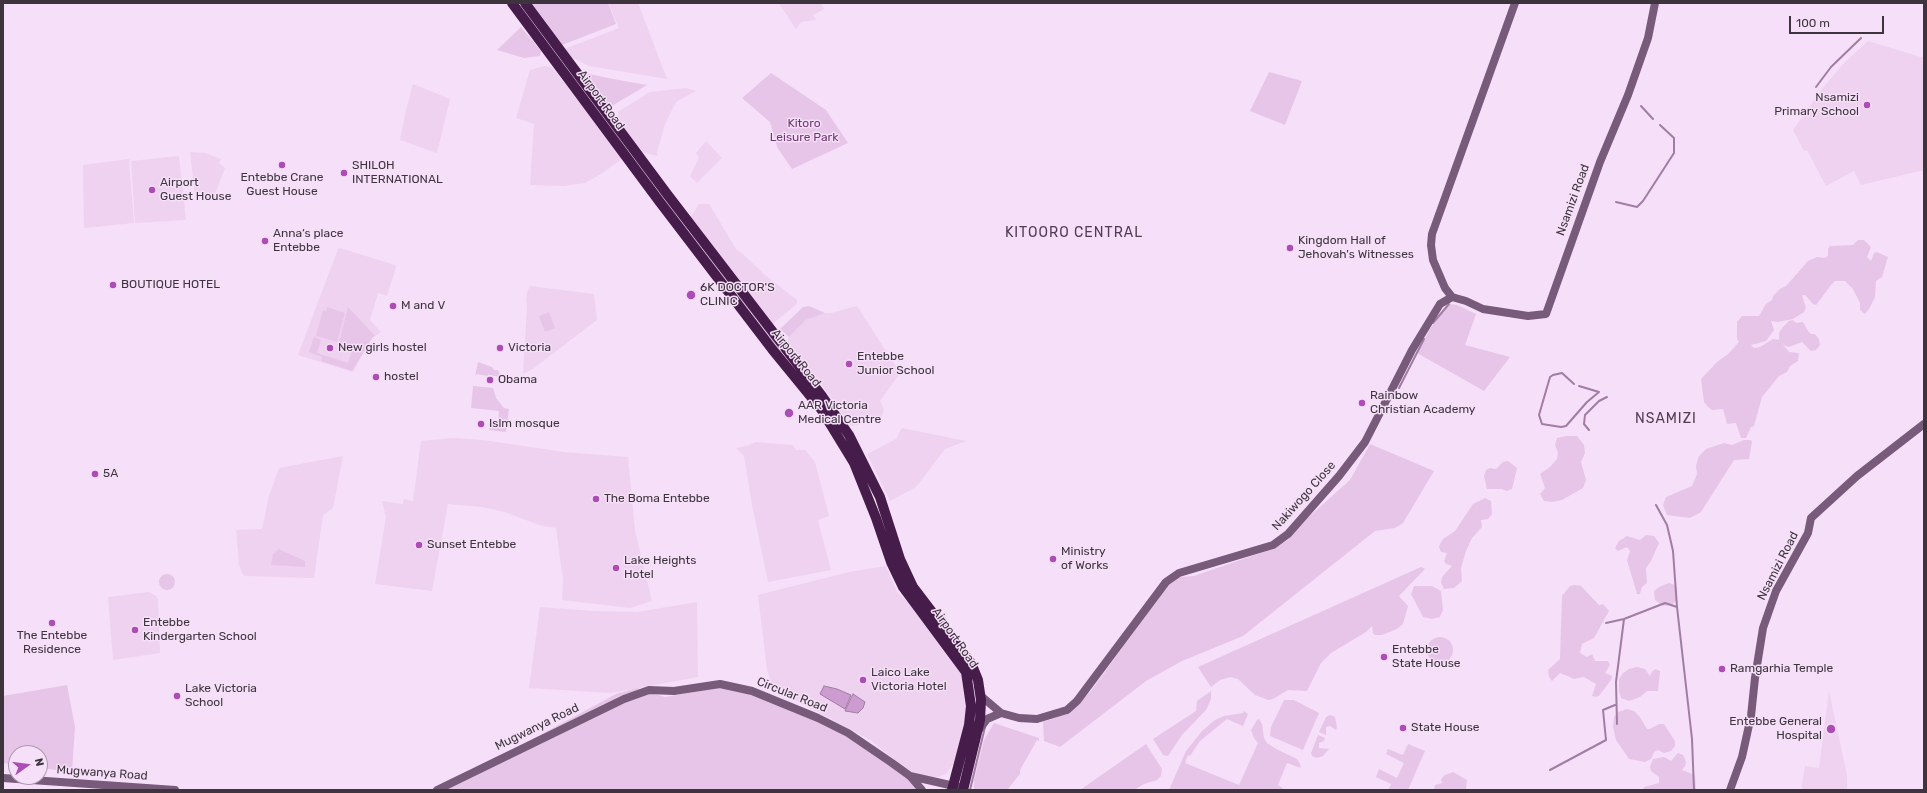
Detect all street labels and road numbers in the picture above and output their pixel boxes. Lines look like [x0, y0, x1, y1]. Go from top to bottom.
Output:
street label: Airport Road [575, 67, 627, 133]
street label: Nsamizi Road [1553, 162, 1593, 238]
street label: Airport Road [768, 326, 824, 390]
street label: Nakiwogo Close [1269, 458, 1339, 534]
street label: Nsamizi Road [1755, 529, 1801, 603]
street label: Airport Road [929, 605, 981, 671]
street label: Circular Road [755, 674, 829, 716]
street label: Mugwanya Road [493, 700, 581, 754]
street label: Mugwanya Road [56, 763, 148, 783]

